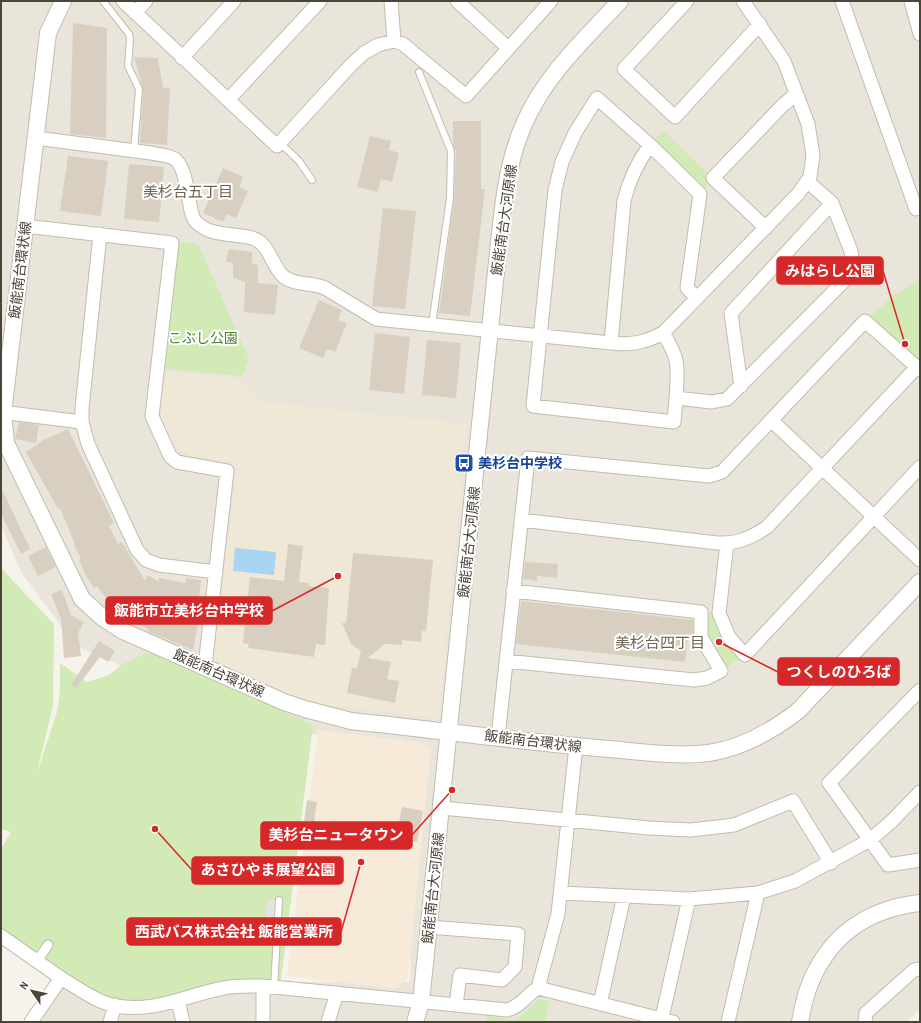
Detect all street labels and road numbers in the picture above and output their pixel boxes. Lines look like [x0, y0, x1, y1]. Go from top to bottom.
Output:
street label: 飯能南台大河原線 [487, 163, 521, 277]
street label: 飯能南台環状線 [5, 220, 35, 320]
street label: 飯能南台大河原線 [454, 485, 484, 599]
street label: 飯能南台環状線 [171, 645, 267, 701]
street label: 飯能南台環状線 [483, 726, 583, 756]
street label: 飯能南台大河原線 [418, 831, 448, 945]

